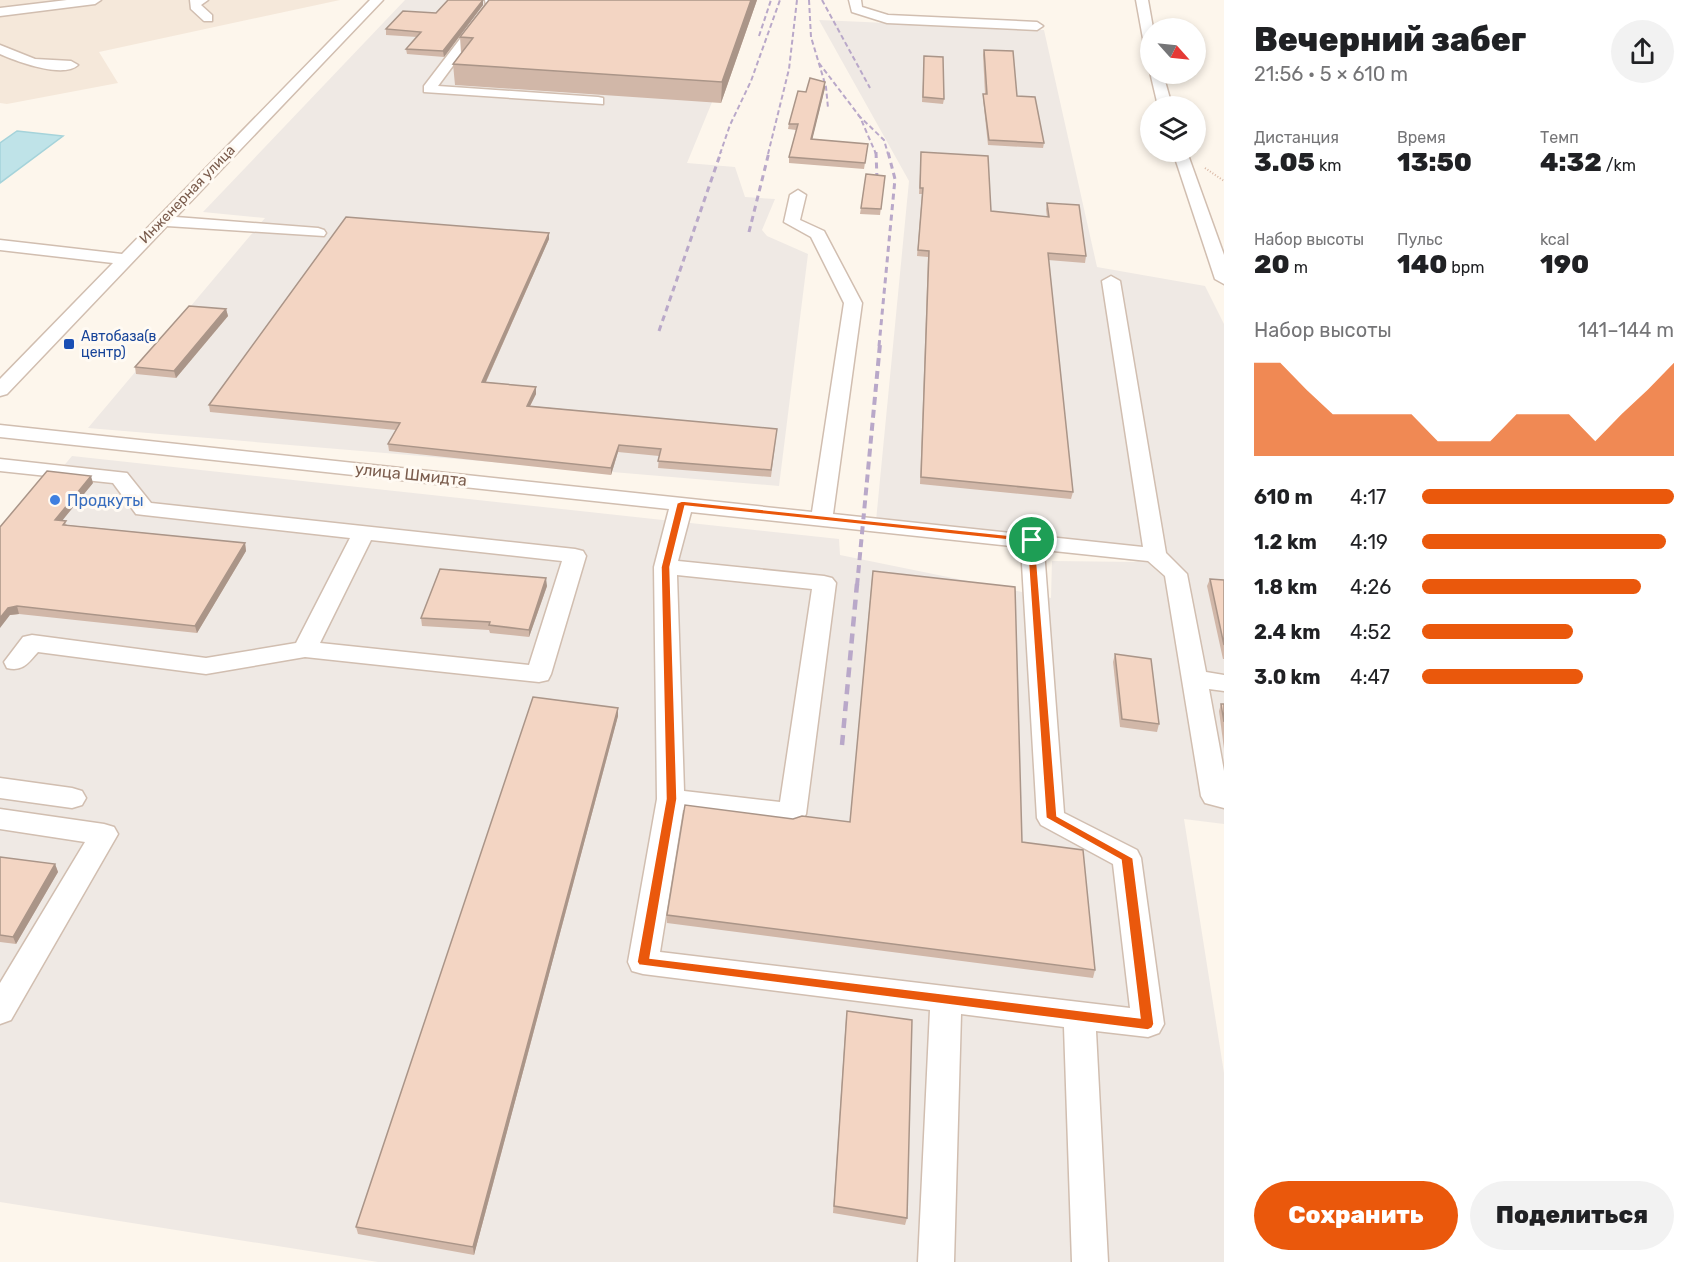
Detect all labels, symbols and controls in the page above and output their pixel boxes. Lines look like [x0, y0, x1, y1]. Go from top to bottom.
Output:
north arrow [1140, 18, 1206, 84]
map controls [1140, 18, 1206, 162]
text: Вечерний забег [1254, 20, 1526, 59]
button: share [1611, 20, 1674, 83]
text: 21:56 · 5 × 610 m [1254, 62, 1408, 86]
button: layers [1140, 96, 1206, 162]
text: Дистанция [1254, 128, 1339, 147]
text: Время [1397, 128, 1446, 147]
text: Темп [1540, 128, 1579, 147]
street label: Инженерная улица [136, 142, 239, 247]
text: 3.05 [1254, 147, 1315, 178]
text: 13:50 [1397, 147, 1472, 178]
text: 4:32 [1540, 147, 1602, 178]
text: km [1315, 156, 1341, 175]
text: /km [1602, 156, 1636, 175]
text: Набор высоты [1254, 230, 1364, 249]
text: Пульс [1397, 230, 1443, 249]
text: kcal [1540, 230, 1569, 249]
text: 20 [1254, 249, 1290, 280]
text: 140 [1397, 249, 1447, 280]
text: 190 [1540, 249, 1589, 280]
text: m [1290, 258, 1308, 277]
text: bpm [1447, 258, 1485, 277]
text: Набор высоты [1254, 318, 1392, 342]
text: 141–144 m [1578, 318, 1674, 342]
place label: Автобаза(в центр) [81, 328, 156, 361]
marker: Автобаза(в центр) [62, 337, 76, 351]
street label: улица Шмидта [354, 459, 468, 490]
text: 610 m [1254, 485, 1313, 509]
text: 4:17 [1350, 485, 1386, 509]
place label: Продкуты [67, 491, 144, 510]
marker: Продкуты [48, 493, 62, 507]
pin [1006, 514, 1057, 565]
icon: arrive [1015, 523, 1048, 556]
text: 1.2 km [1254, 530, 1317, 554]
text: 4:19 [1350, 530, 1388, 554]
text: 1.8 km [1254, 575, 1317, 599]
text: 4:26 [1350, 575, 1391, 599]
text: 2.4 km [1254, 620, 1320, 644]
text: 4:52 [1350, 620, 1391, 644]
text: 3.0 km [1254, 665, 1321, 689]
text: 4:47 [1350, 665, 1390, 689]
button: Сохранить [1254, 1181, 1458, 1250]
button: Поделиться [1470, 1181, 1674, 1250]

